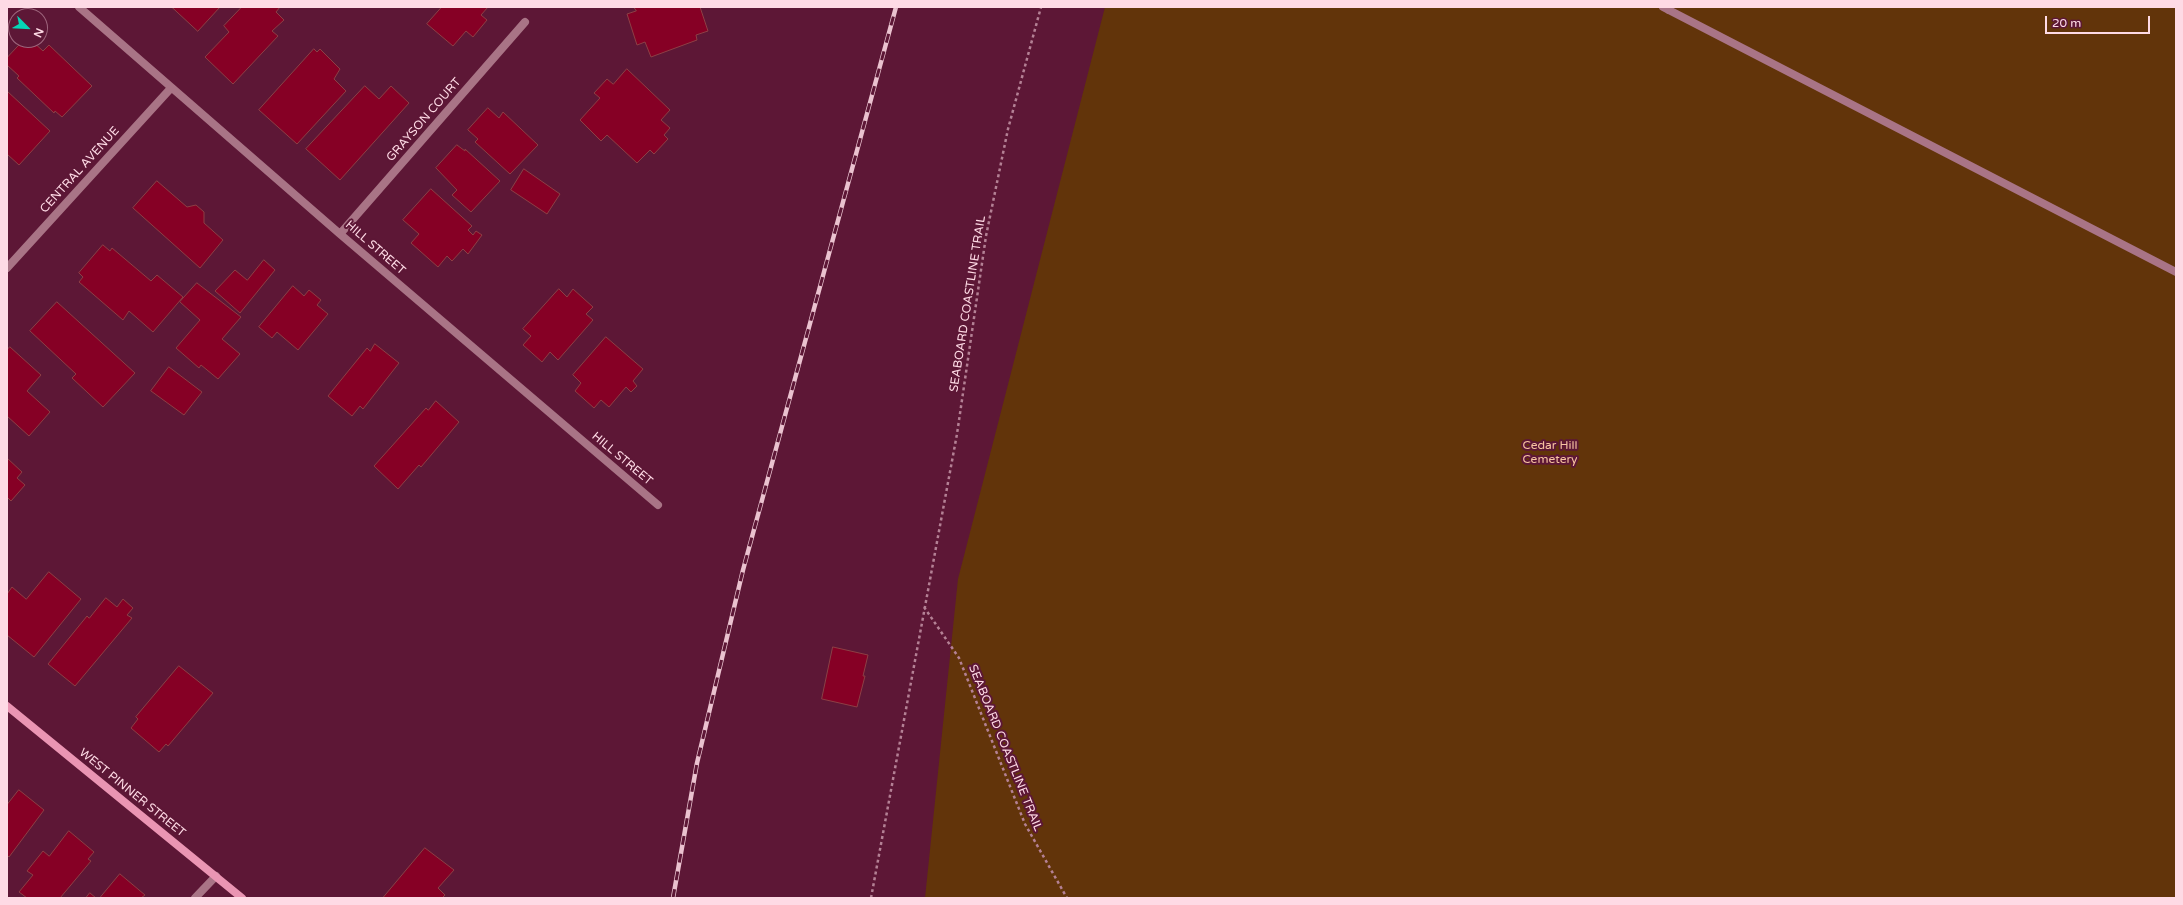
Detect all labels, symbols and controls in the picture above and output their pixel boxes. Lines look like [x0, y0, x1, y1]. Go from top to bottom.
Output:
north arrow [8, 8, 48, 48]
scale bar [2047, 8, 2152, 34]
text: 20 m [2052, 16, 2081, 30]
text: N [31, 26, 46, 39]
street label: GRAYSON COURT [384, 75, 464, 165]
street label: CENTRAL AVENUE [37, 124, 123, 216]
street label: SEABOARD COASTLINE TRAIL [947, 215, 989, 393]
street label: HILL STREET [342, 218, 408, 278]
street label: HILL STREET [589, 429, 655, 489]
park label: Cedar Hill Cemetery [1522, 439, 1578, 467]
street label: SEABOARD COASTLINE TRAIL [965, 663, 1045, 833]
street label: WEST PINNER STREET [76, 746, 188, 840]

